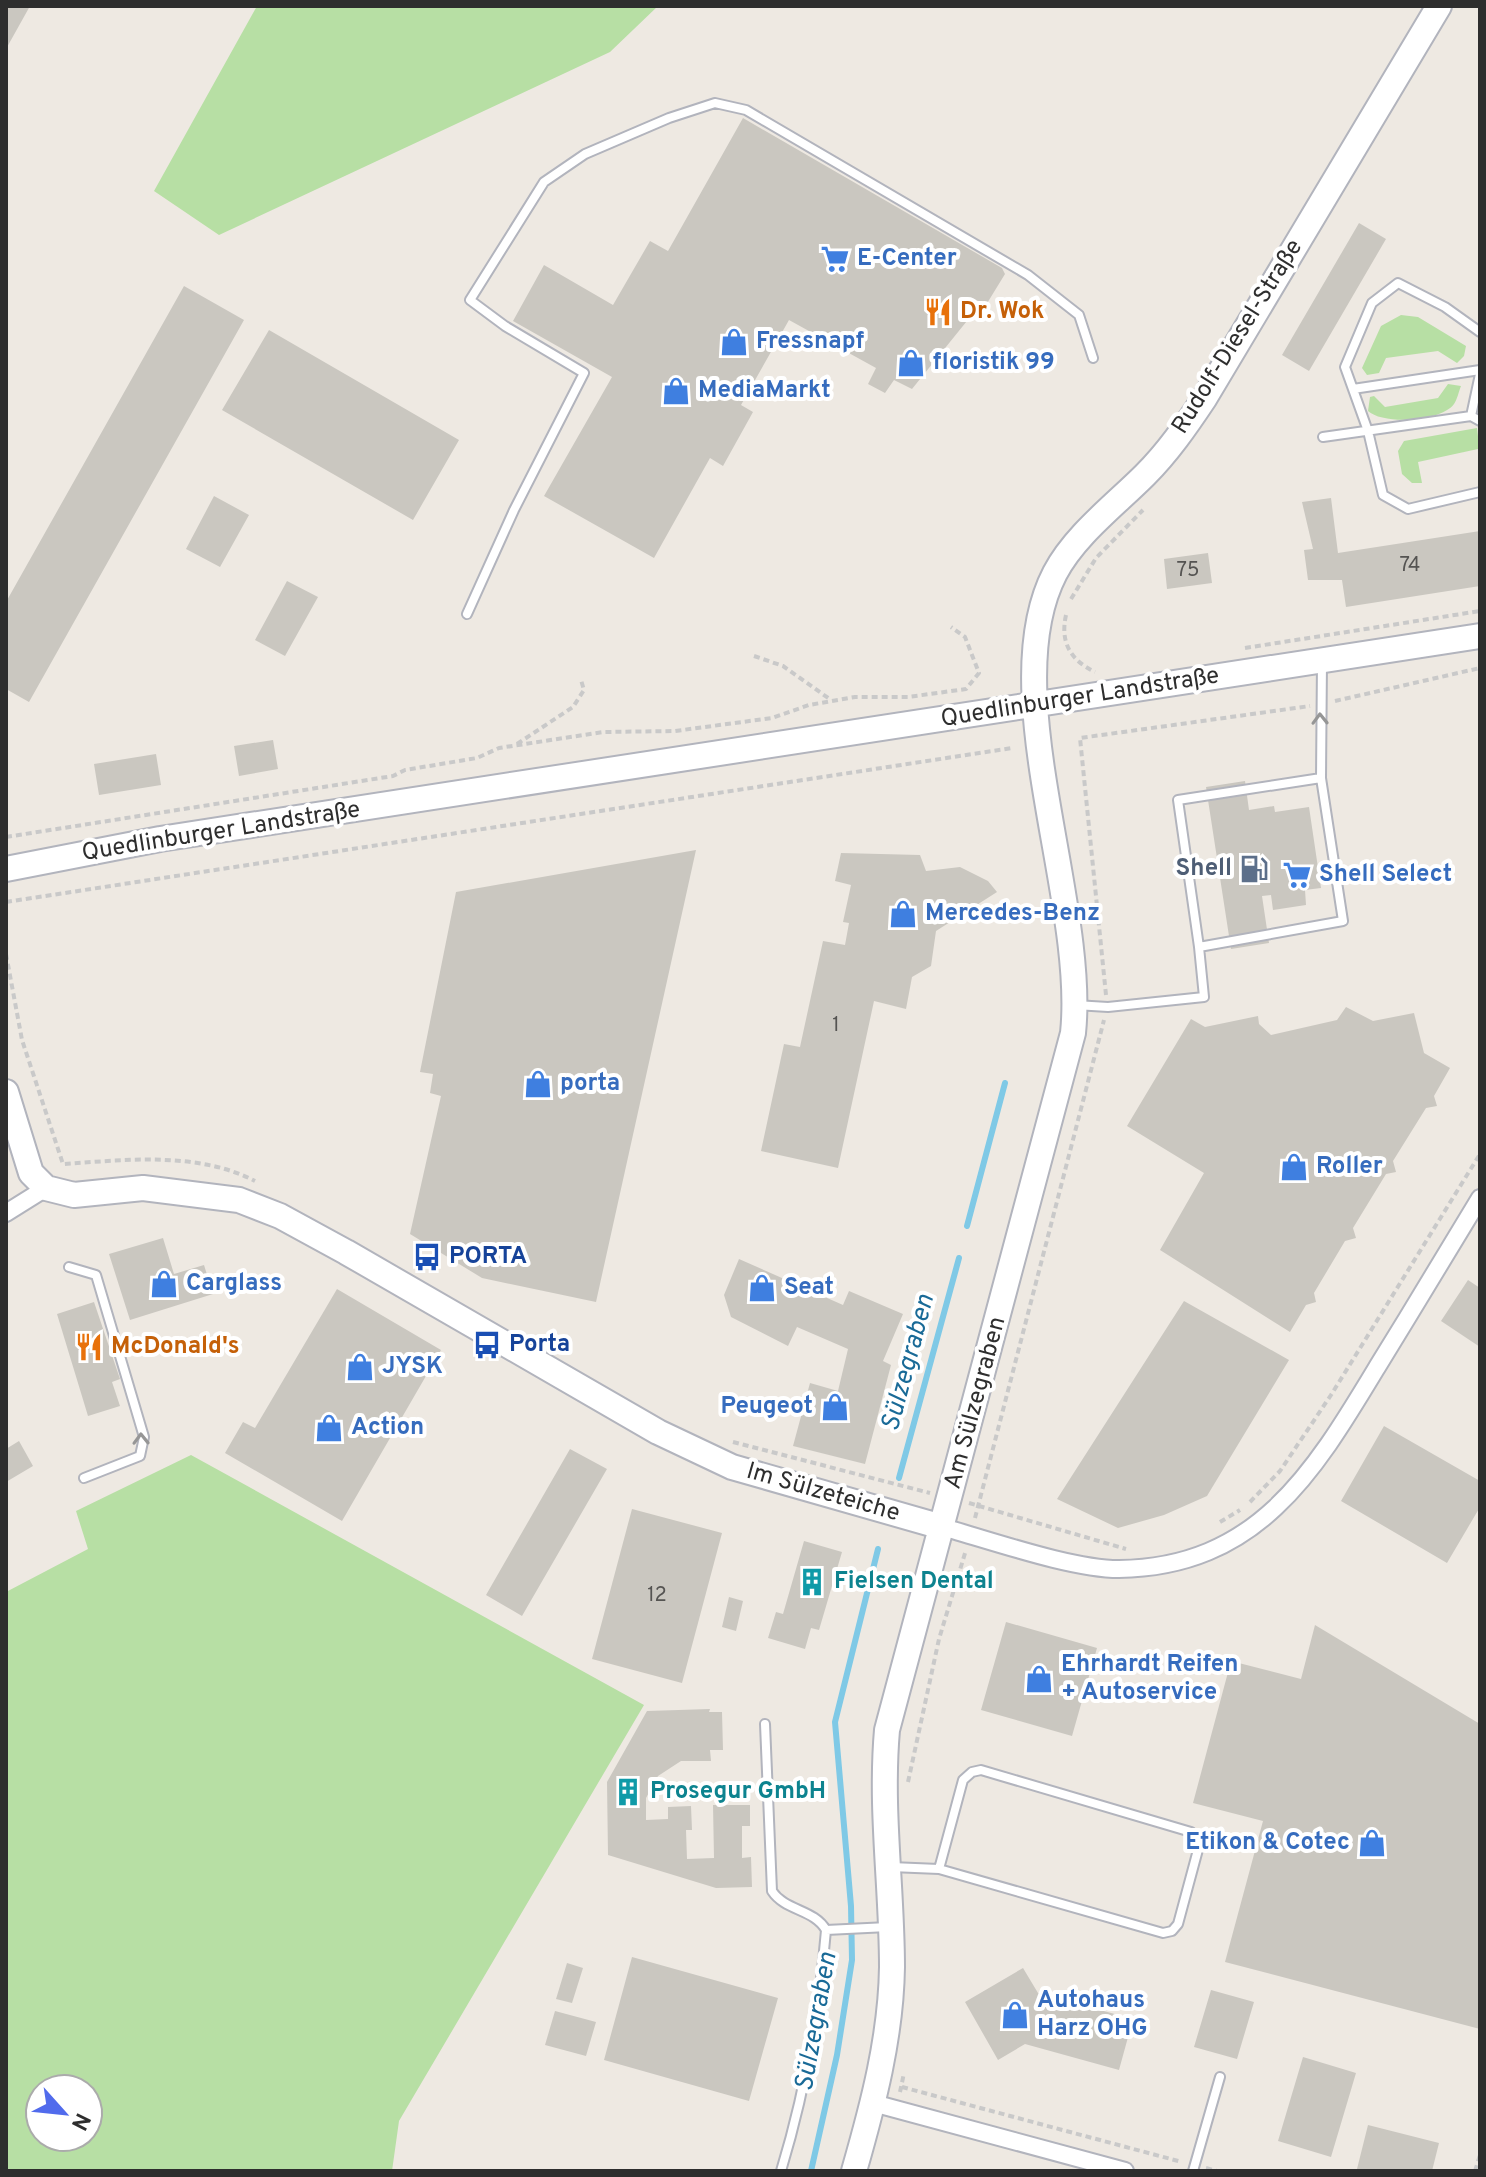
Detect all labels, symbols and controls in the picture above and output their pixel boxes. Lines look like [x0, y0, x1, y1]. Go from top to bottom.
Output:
street label: Rudolf-Diesel-Straße [1166, 234, 1310, 440]
supermarket icon: E-Center [820, 244, 850, 274]
place label: E-Center [857, 244, 957, 274]
restaurant icon: Dr. Wok [923, 297, 953, 327]
place label: Dr. Wok [960, 297, 1045, 327]
shop icon: Fressnapf [719, 327, 749, 357]
place label: Fressnapf [756, 327, 864, 357]
shop icon: floristik 99 [896, 348, 926, 378]
place label: floristik 99 [933, 348, 1055, 378]
shop icon: MediaMarkt [661, 376, 691, 406]
place label: MediaMarkt [698, 376, 831, 406]
house number: 74 [1400, 553, 1420, 579]
house number: 75 [1177, 558, 1199, 584]
street label: Quedlinburger Landstraße [939, 661, 1221, 735]
one-way arrow [1311, 713, 1329, 725]
street label: Quedlinburger Landstraße [80, 795, 362, 869]
place label: Shell [1176, 854, 1232, 884]
fuel station icon: Shell [1239, 854, 1269, 884]
supermarket icon: Shell Select [1282, 860, 1312, 890]
place label: Shell Select [1319, 860, 1452, 890]
shop icon: Mercedes-Benz [888, 899, 918, 929]
place label: Mercedes-Benz [925, 899, 1100, 929]
house number: 1 [832, 1013, 840, 1039]
shop icon: porta [523, 1069, 553, 1099]
place label: porta [560, 1069, 620, 1099]
shop icon: Roller [1279, 1152, 1309, 1182]
place label: Roller [1316, 1152, 1383, 1182]
bus stop icon: PORTA [412, 1242, 442, 1272]
place label: PORTA [449, 1242, 527, 1272]
shop icon: Carglass [149, 1269, 179, 1299]
place label: Carglass [186, 1269, 282, 1299]
shop icon: Seat [747, 1273, 777, 1303]
place label: Seat [784, 1273, 834, 1303]
water label: Sülzegraben [875, 1291, 943, 1435]
street label: Am Sülzegraben [939, 1313, 1013, 1493]
bus stop icon: Porta [472, 1330, 502, 1360]
place label: Porta [509, 1330, 570, 1360]
restaurant icon: McDonald's [74, 1332, 104, 1362]
place label: McDonald's [111, 1332, 240, 1362]
shop icon: JYSK [345, 1352, 375, 1382]
place label: JYSK [382, 1352, 443, 1382]
place label: Peugeot [720, 1392, 813, 1422]
shop icon: Peugeot [820, 1392, 850, 1422]
shop icon: Action [314, 1413, 344, 1443]
place label: Action [351, 1413, 424, 1443]
one-way arrow [132, 1432, 150, 1444]
street label: Im Sülzeteiche [743, 1457, 903, 1529]
building icon: Fielsen Dental [797, 1567, 827, 1597]
place label: Fielsen Dental [834, 1567, 994, 1597]
house number: 12 [647, 1583, 667, 1609]
place label: Ehrhardt Reifen + Autoservice [1061, 1650, 1238, 1708]
shop icon: Ehrhardt Reifen + Autoservice [1024, 1664, 1054, 1694]
building icon: Prosegur GmbH [613, 1777, 643, 1807]
place label: Prosegur GmbH [650, 1777, 826, 1807]
place label: Etikon & Cotec [1185, 1828, 1350, 1858]
shop icon: Etikon & Cotec [1357, 1828, 1387, 1858]
water label: Sülzegraben [789, 1950, 845, 2094]
place label: Autohaus Harz OHG [1037, 1986, 1148, 2044]
shop icon: Autohaus Harz OHG [1000, 2000, 1030, 2030]
north arrow [24, 2073, 104, 2153]
text: N [64, 2108, 95, 2134]

